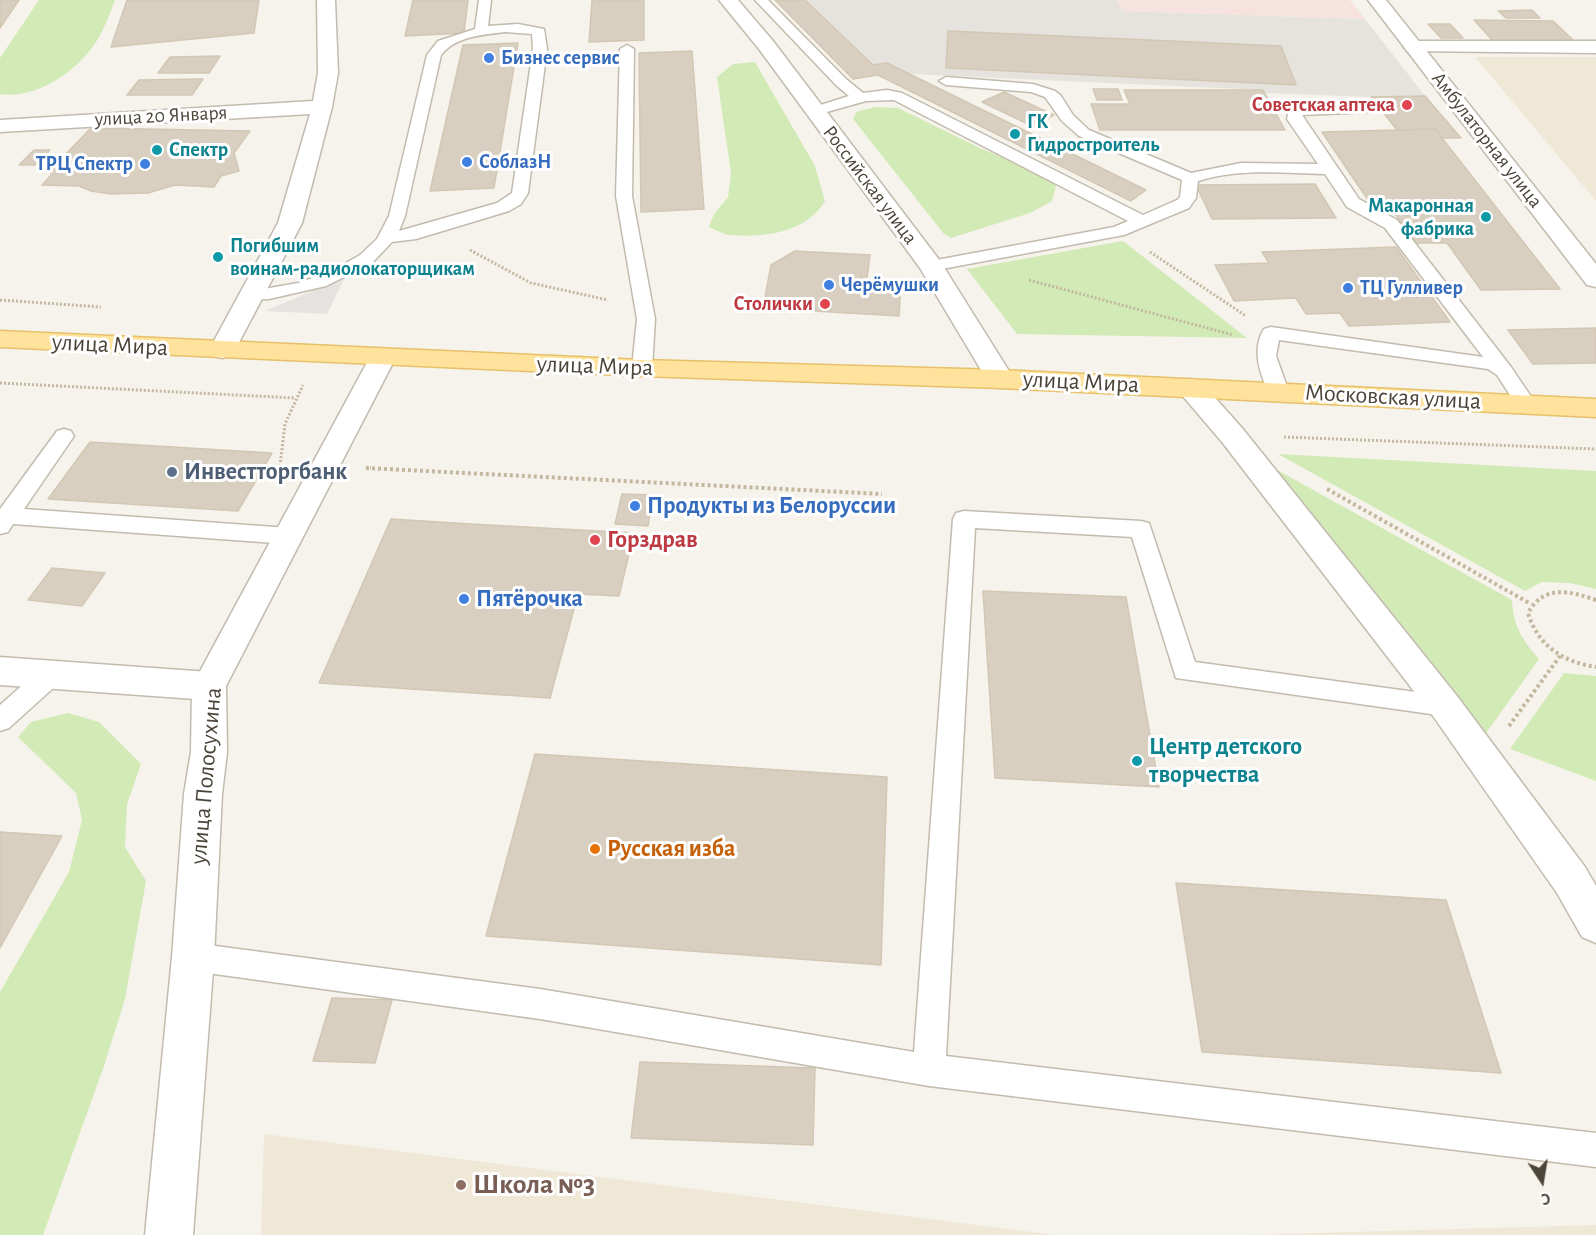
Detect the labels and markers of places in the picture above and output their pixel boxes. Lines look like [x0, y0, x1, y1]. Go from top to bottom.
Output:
place label: Бизнес сервис [501, 46, 620, 70]
marker: Бизнес сервис [482, 51, 496, 65]
place label: Советская аптека [1252, 93, 1395, 117]
marker: Советская аптека [1400, 98, 1414, 112]
place label: ГК Гидростроитель [1027, 110, 1159, 157]
marker: ГК Гидростроитель [1008, 127, 1022, 141]
place label: Спектр [169, 138, 228, 162]
marker: Спектр [150, 143, 164, 157]
place label: СоблазН [479, 150, 551, 174]
place label: ТРЦ Спектр [36, 152, 133, 176]
marker: СоблазН [460, 155, 474, 169]
marker: ТРЦ Спектр [138, 157, 152, 171]
place label: Макаронная фабрика [1368, 194, 1474, 241]
marker: Макаронная фабрика [1479, 210, 1493, 224]
place label: Погибшим воинам-радиолокаторщикам [230, 234, 475, 281]
marker: Погибшим воинам-радиолокаторщикам [211, 250, 225, 264]
place label: Черёмушки [841, 273, 939, 297]
place label: ТЦ Гулливер [1360, 276, 1463, 300]
marker: Черёмушки [822, 278, 836, 292]
marker: ТЦ Гулливер [1341, 281, 1355, 295]
place label: Столички [733, 292, 813, 316]
marker: Столички [818, 297, 832, 311]
place label: Инвестторгбанк [184, 458, 347, 486]
marker: Инвестторгбанк [165, 465, 179, 479]
place label: Продукты из Белоруссии [647, 492, 896, 520]
marker: Продукты из Белоруссии [628, 499, 642, 513]
place label: Горздрав [607, 526, 698, 554]
marker: Горздрав [588, 533, 602, 547]
place label: Пятёрочка [476, 585, 583, 613]
marker: Пятёрочка [457, 592, 471, 606]
place label: Центр детского творчества [1149, 733, 1302, 789]
marker: Центр детского творчества [1130, 754, 1144, 768]
place label: Русская изба [607, 835, 735, 863]
marker: Русская изба [588, 842, 602, 856]
place label: Школа №3 [473, 1168, 595, 1202]
marker: Школа №3 [454, 1178, 468, 1192]

